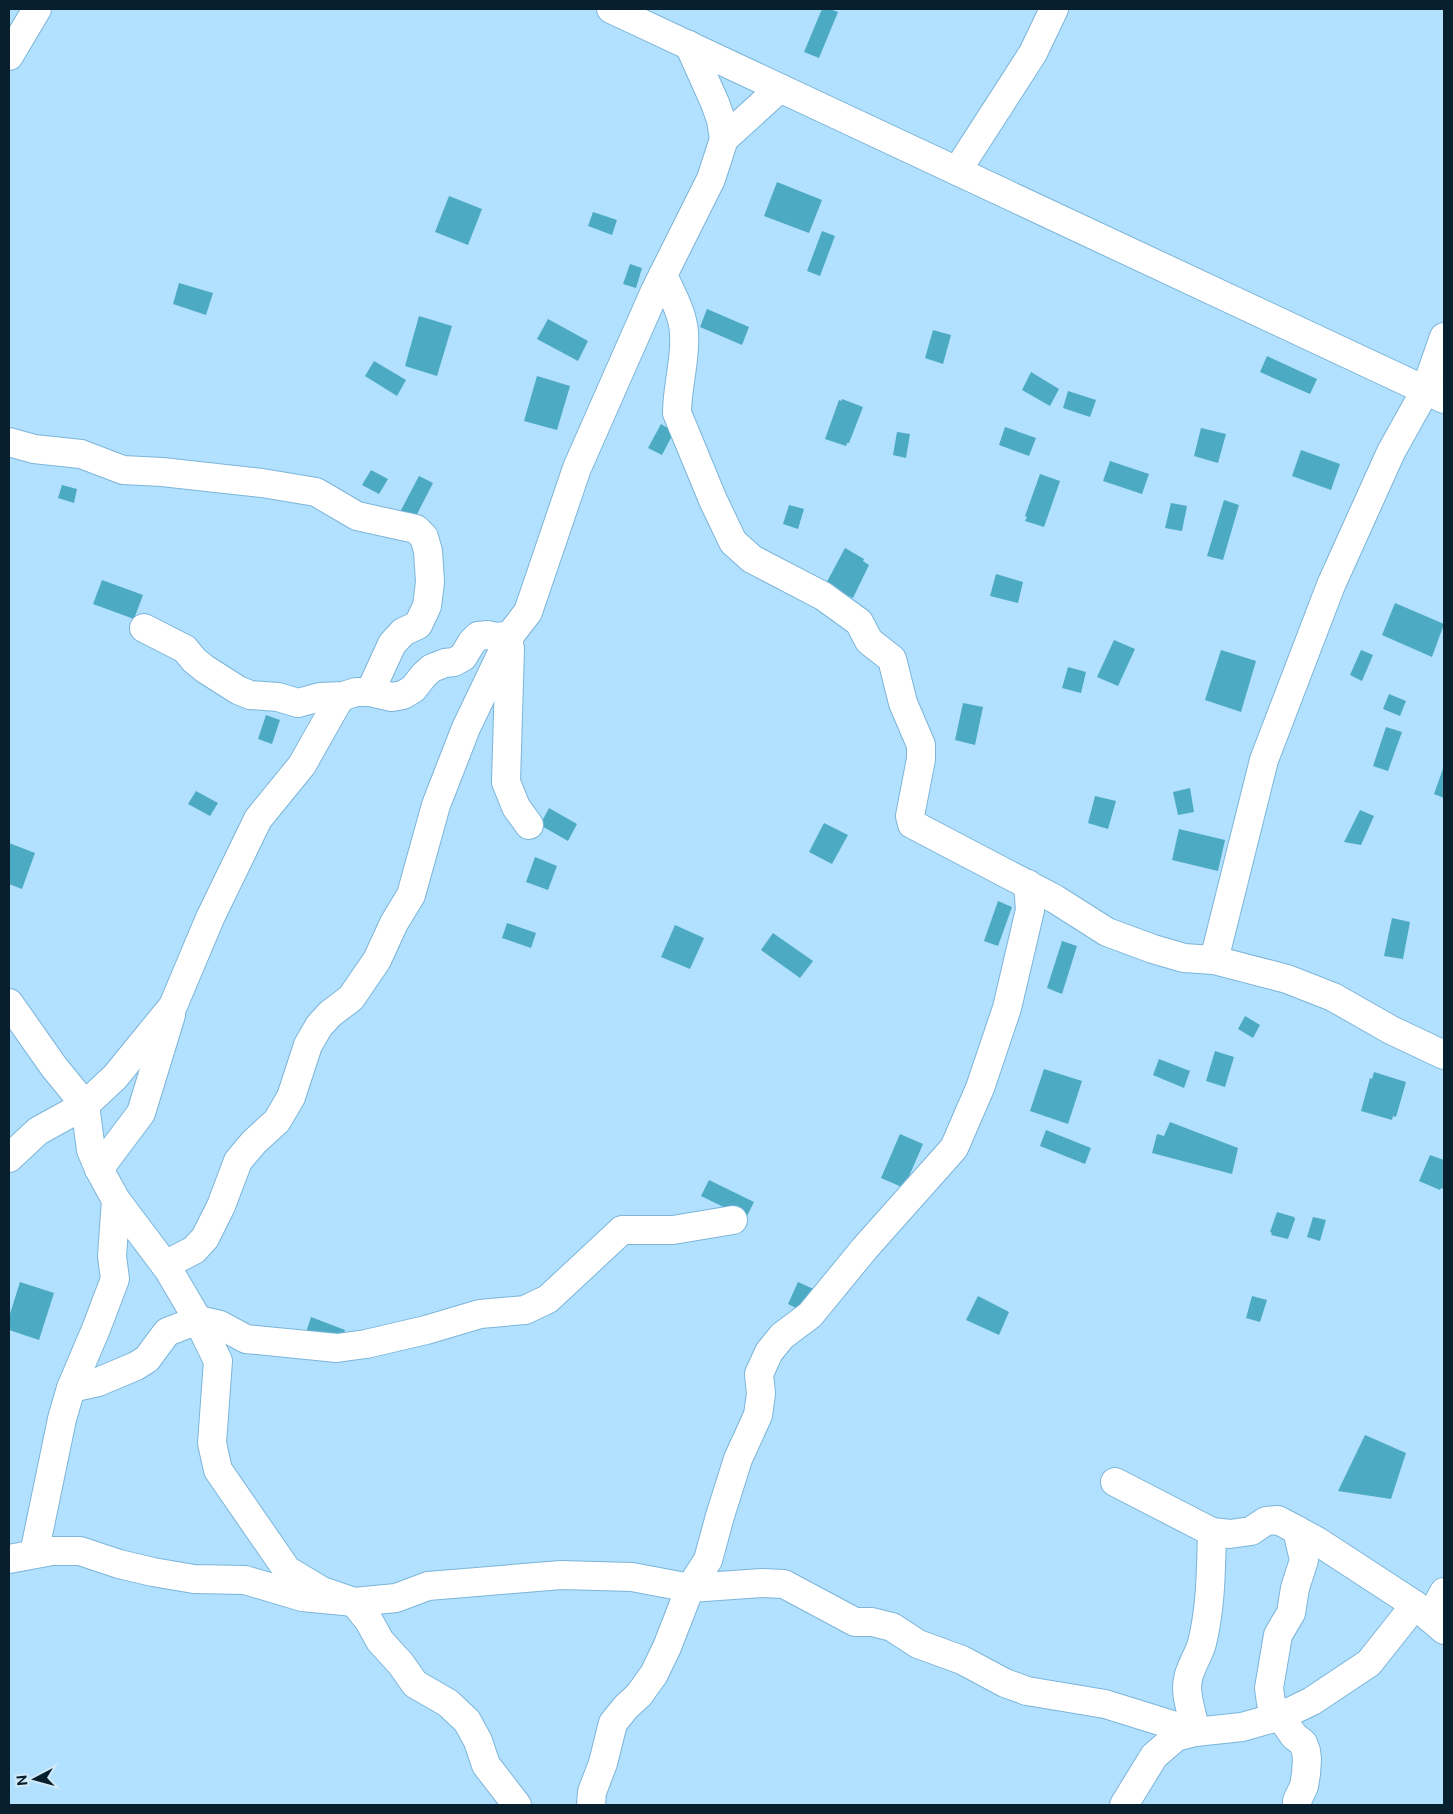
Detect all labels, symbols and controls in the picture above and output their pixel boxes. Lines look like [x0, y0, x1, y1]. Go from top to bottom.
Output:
north arrow [10, 1754, 60, 1804]
text: N [14, 1774, 31, 1787]

